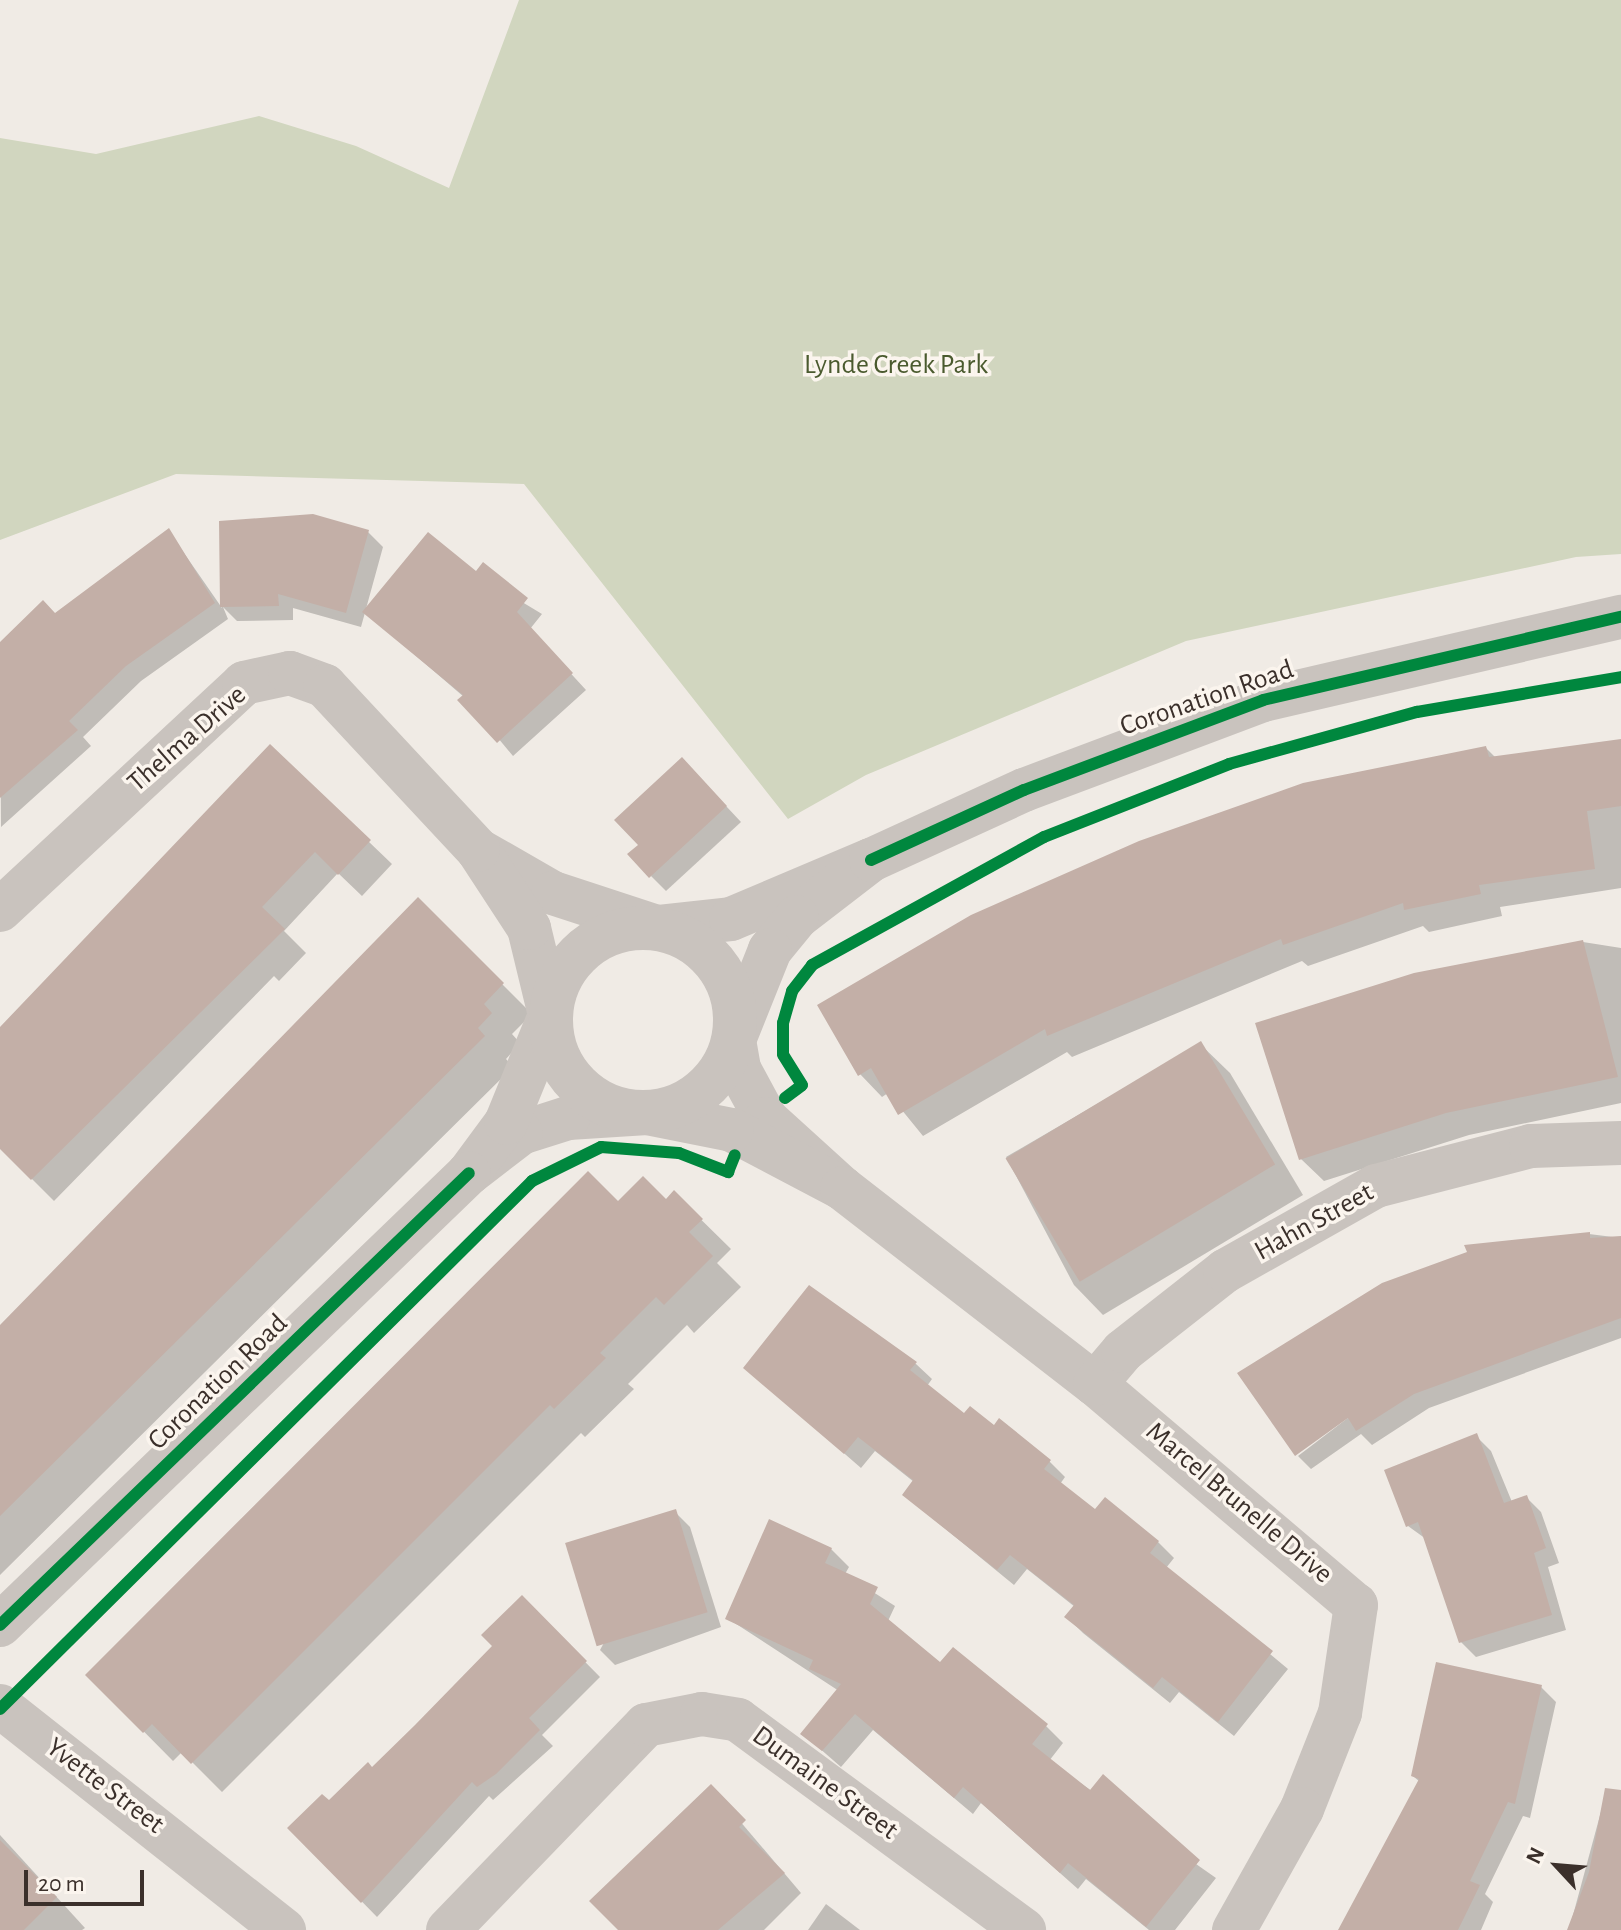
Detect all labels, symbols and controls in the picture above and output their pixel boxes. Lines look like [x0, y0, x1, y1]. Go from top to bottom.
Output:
park label: Lynde Creek Park [804, 348, 988, 382]
street label: Coronation Road [1116, 653, 1298, 743]
street label: Thelma Drive [121, 678, 253, 800]
street label: Hahn Street [1249, 1176, 1379, 1268]
street label: Coronation Road [141, 1307, 295, 1457]
street label: Marcel Brunelle Drive [1139, 1415, 1339, 1591]
street label: Dumaine Street [746, 1719, 904, 1847]
street label: Yvette Street [39, 1731, 171, 1841]
north arrow [1517, 1826, 1597, 1906]
text: N [1522, 1844, 1549, 1867]
scale bar [28, 1854, 148, 1904]
text: 20 m [38, 1872, 85, 1896]

